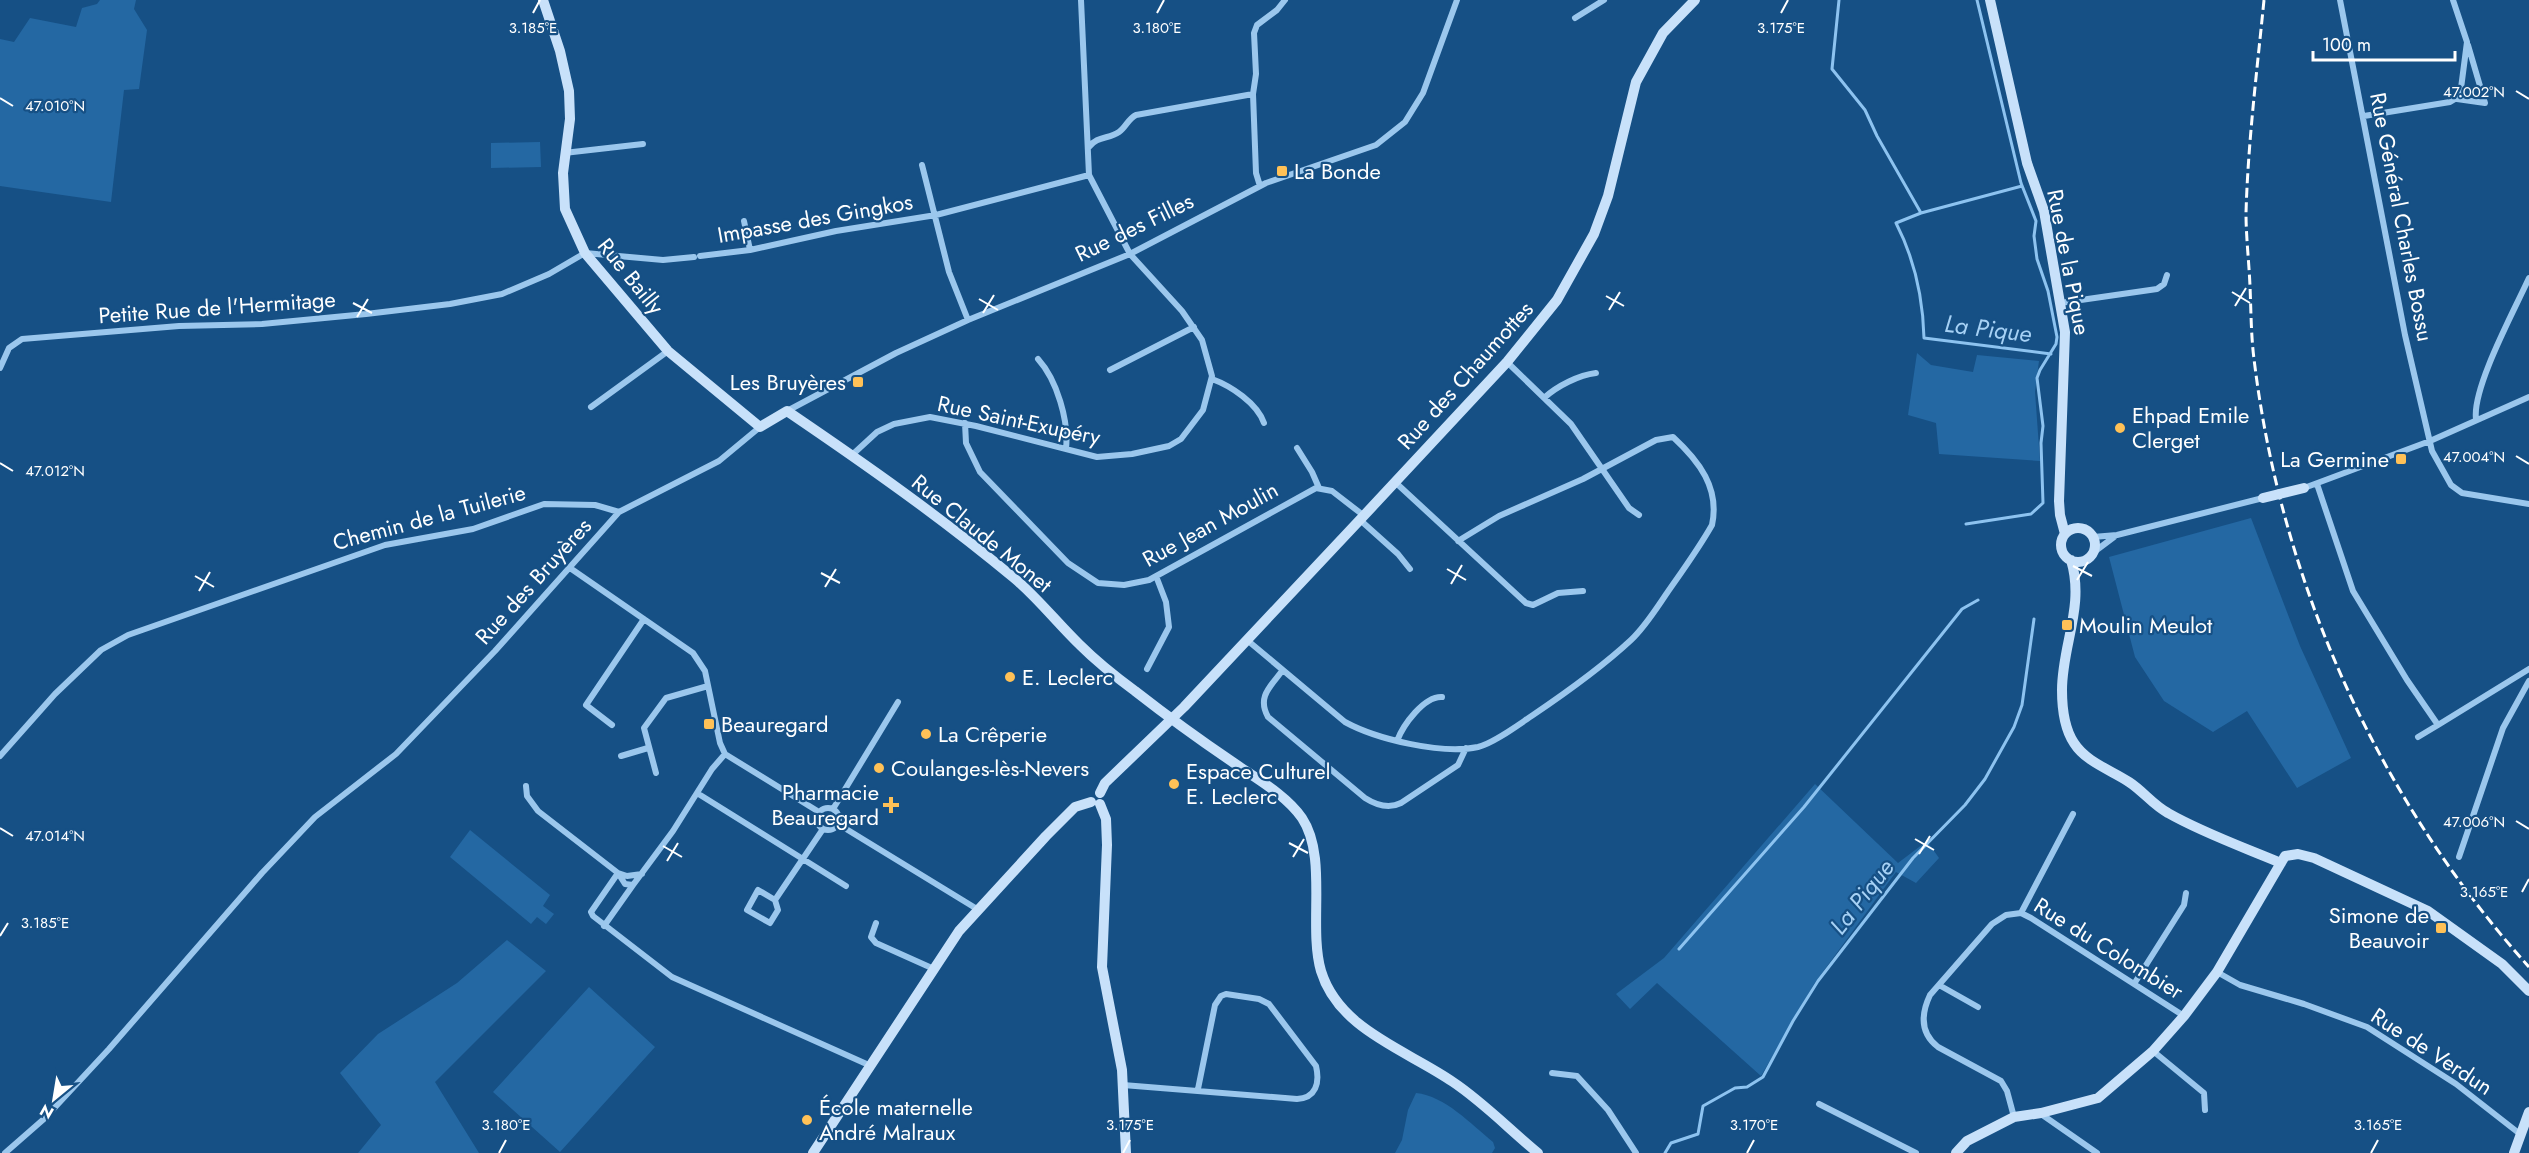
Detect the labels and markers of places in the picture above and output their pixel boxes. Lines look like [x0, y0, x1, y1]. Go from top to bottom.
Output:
place label: La Bonde [1294, 155, 1381, 187]
marker: La Bonde [1275, 164, 1289, 178]
place label: Les Bruyères [730, 366, 846, 398]
marker: Les Bruyères [851, 375, 865, 389]
place label: Ehpad Emile Clerget [2132, 399, 2249, 456]
marker: Ehpad Emile Clerget [2113, 421, 2127, 435]
place label: La Germine [2280, 443, 2389, 475]
marker: La Germine [2394, 452, 2408, 466]
place label: Moulin Meulot [2079, 609, 2213, 641]
marker: Moulin Meulot [2060, 618, 2074, 632]
place label: E. Leclerc [1022, 661, 1113, 693]
marker: E. Leclerc [1003, 670, 1017, 684]
place label: Beauregard [721, 708, 829, 740]
marker: Beauregard [702, 717, 716, 731]
place label: La Crêperie [938, 718, 1047, 750]
marker: La Crêperie [919, 727, 933, 741]
place label: Coulanges-lès-Nevers [891, 752, 1089, 784]
place label: Espace Culturel E. Leclerc [1186, 755, 1331, 812]
marker: Coulanges-lès-Nevers [872, 761, 886, 775]
place label: Pharmacie Beauregard [772, 776, 879, 833]
marker: Espace Culturel E. Leclerc [1167, 777, 1181, 791]
marker: Pharmacie Beauregard [884, 798, 898, 812]
place label: Simone de Beauvoir [2329, 899, 2429, 956]
marker: Simone de Beauvoir [2434, 921, 2448, 935]
place label: École maternelle André Malraux [819, 1091, 973, 1148]
marker: École maternelle André Malraux [800, 1113, 814, 1127]

